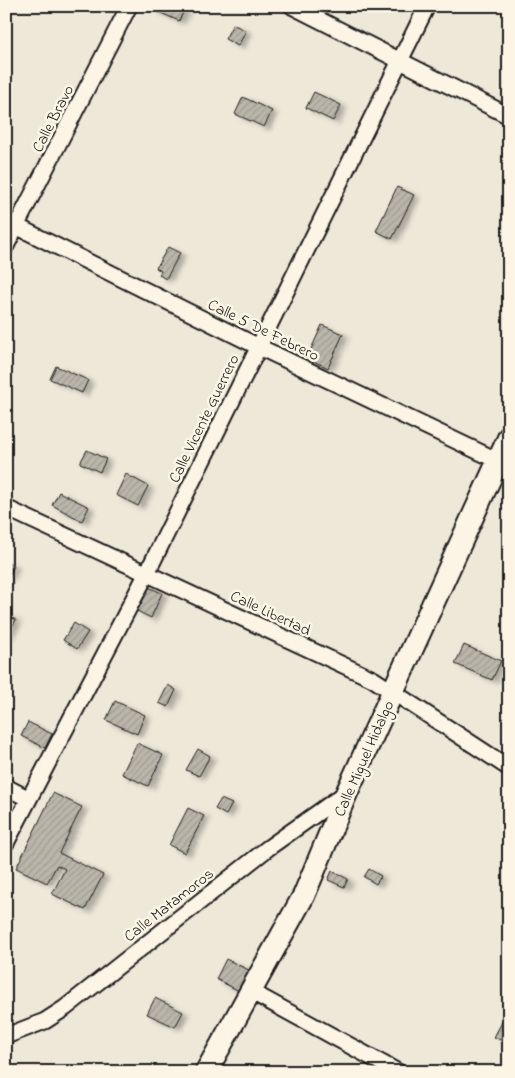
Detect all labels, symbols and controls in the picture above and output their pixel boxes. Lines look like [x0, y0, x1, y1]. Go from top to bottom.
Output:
street label: Calle Bravo [27, 81, 81, 157]
street label: Calle 5 De Febrero [203, 293, 323, 368]
street label: Calle Vicente Guerrero [163, 350, 246, 487]
street label: Calle Libertad [226, 585, 314, 643]
street label: Calle Miguel Hidalgo [328, 697, 401, 821]
street label: Calle Matamoros [119, 863, 219, 948]

